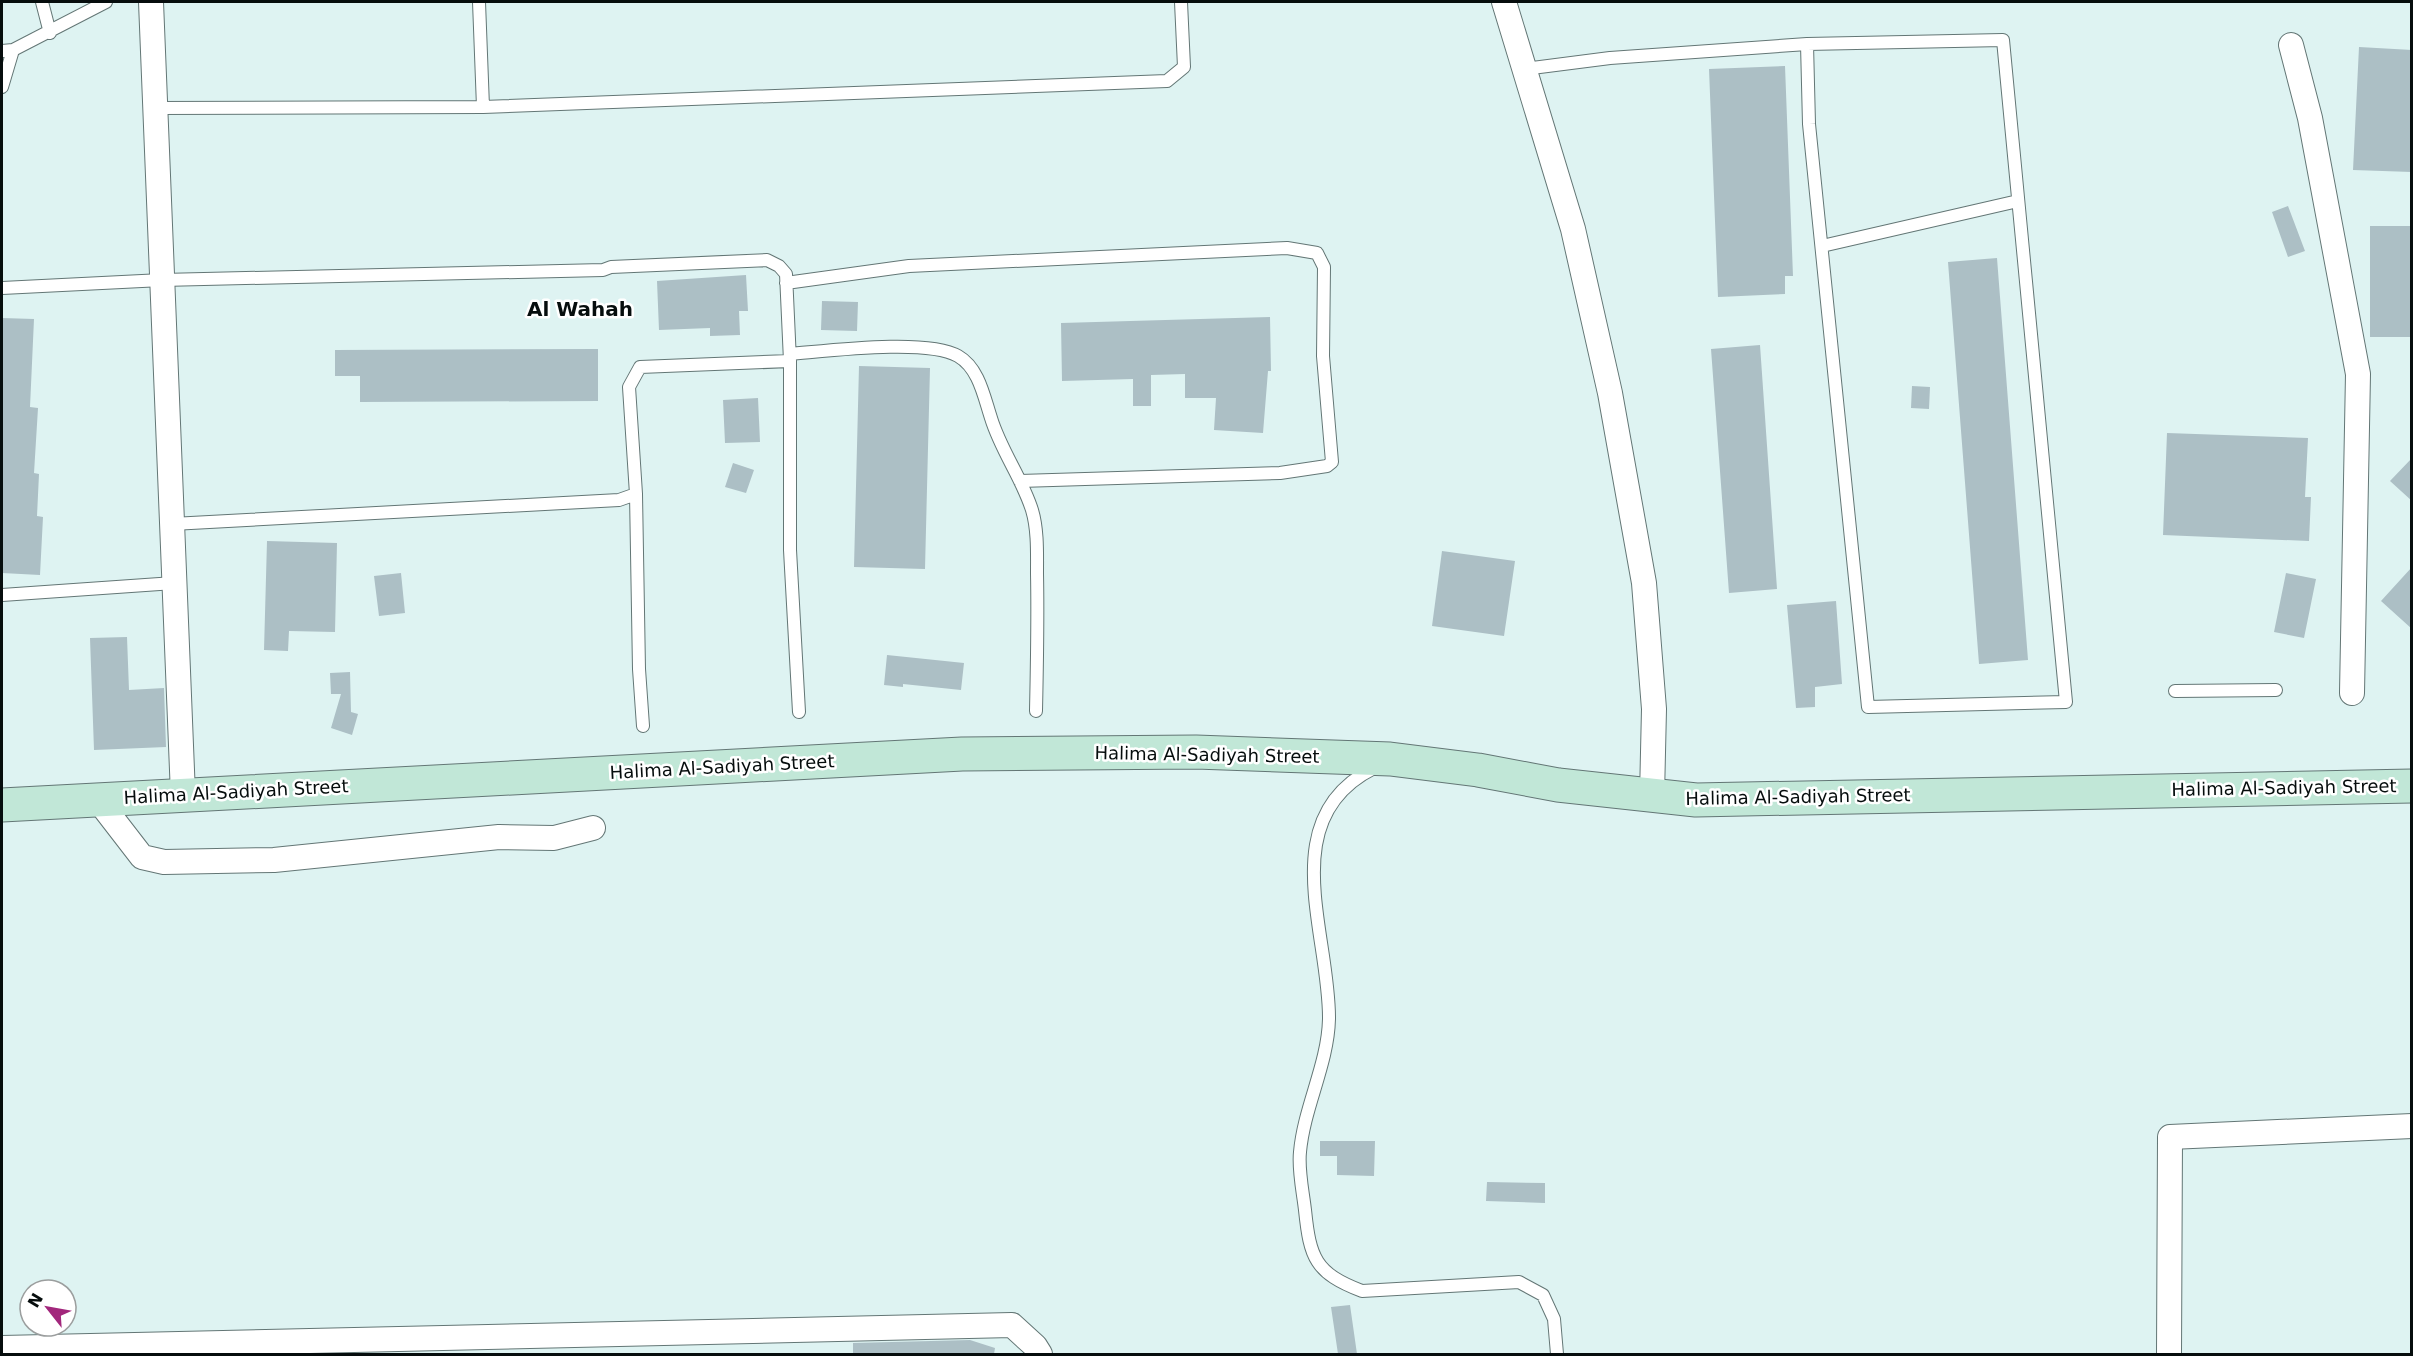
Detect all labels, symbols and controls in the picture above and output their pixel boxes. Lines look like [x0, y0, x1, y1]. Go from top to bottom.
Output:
district label: Al Wahah [527, 297, 633, 321]
street label: Halima Al-Sadiyah Street [1094, 742, 1320, 767]
street label: Halima Al-Sadiyah Street [609, 750, 835, 783]
street label: Halima Al-Sadiyah Street [123, 775, 349, 808]
street label: Halima Al-Sadiyah Street [2171, 775, 2397, 800]
street label: Halima Al-Sadiyah Street [1685, 784, 1911, 809]
north arrow [18, 1278, 78, 1338]
text: N [24, 1290, 47, 1311]

